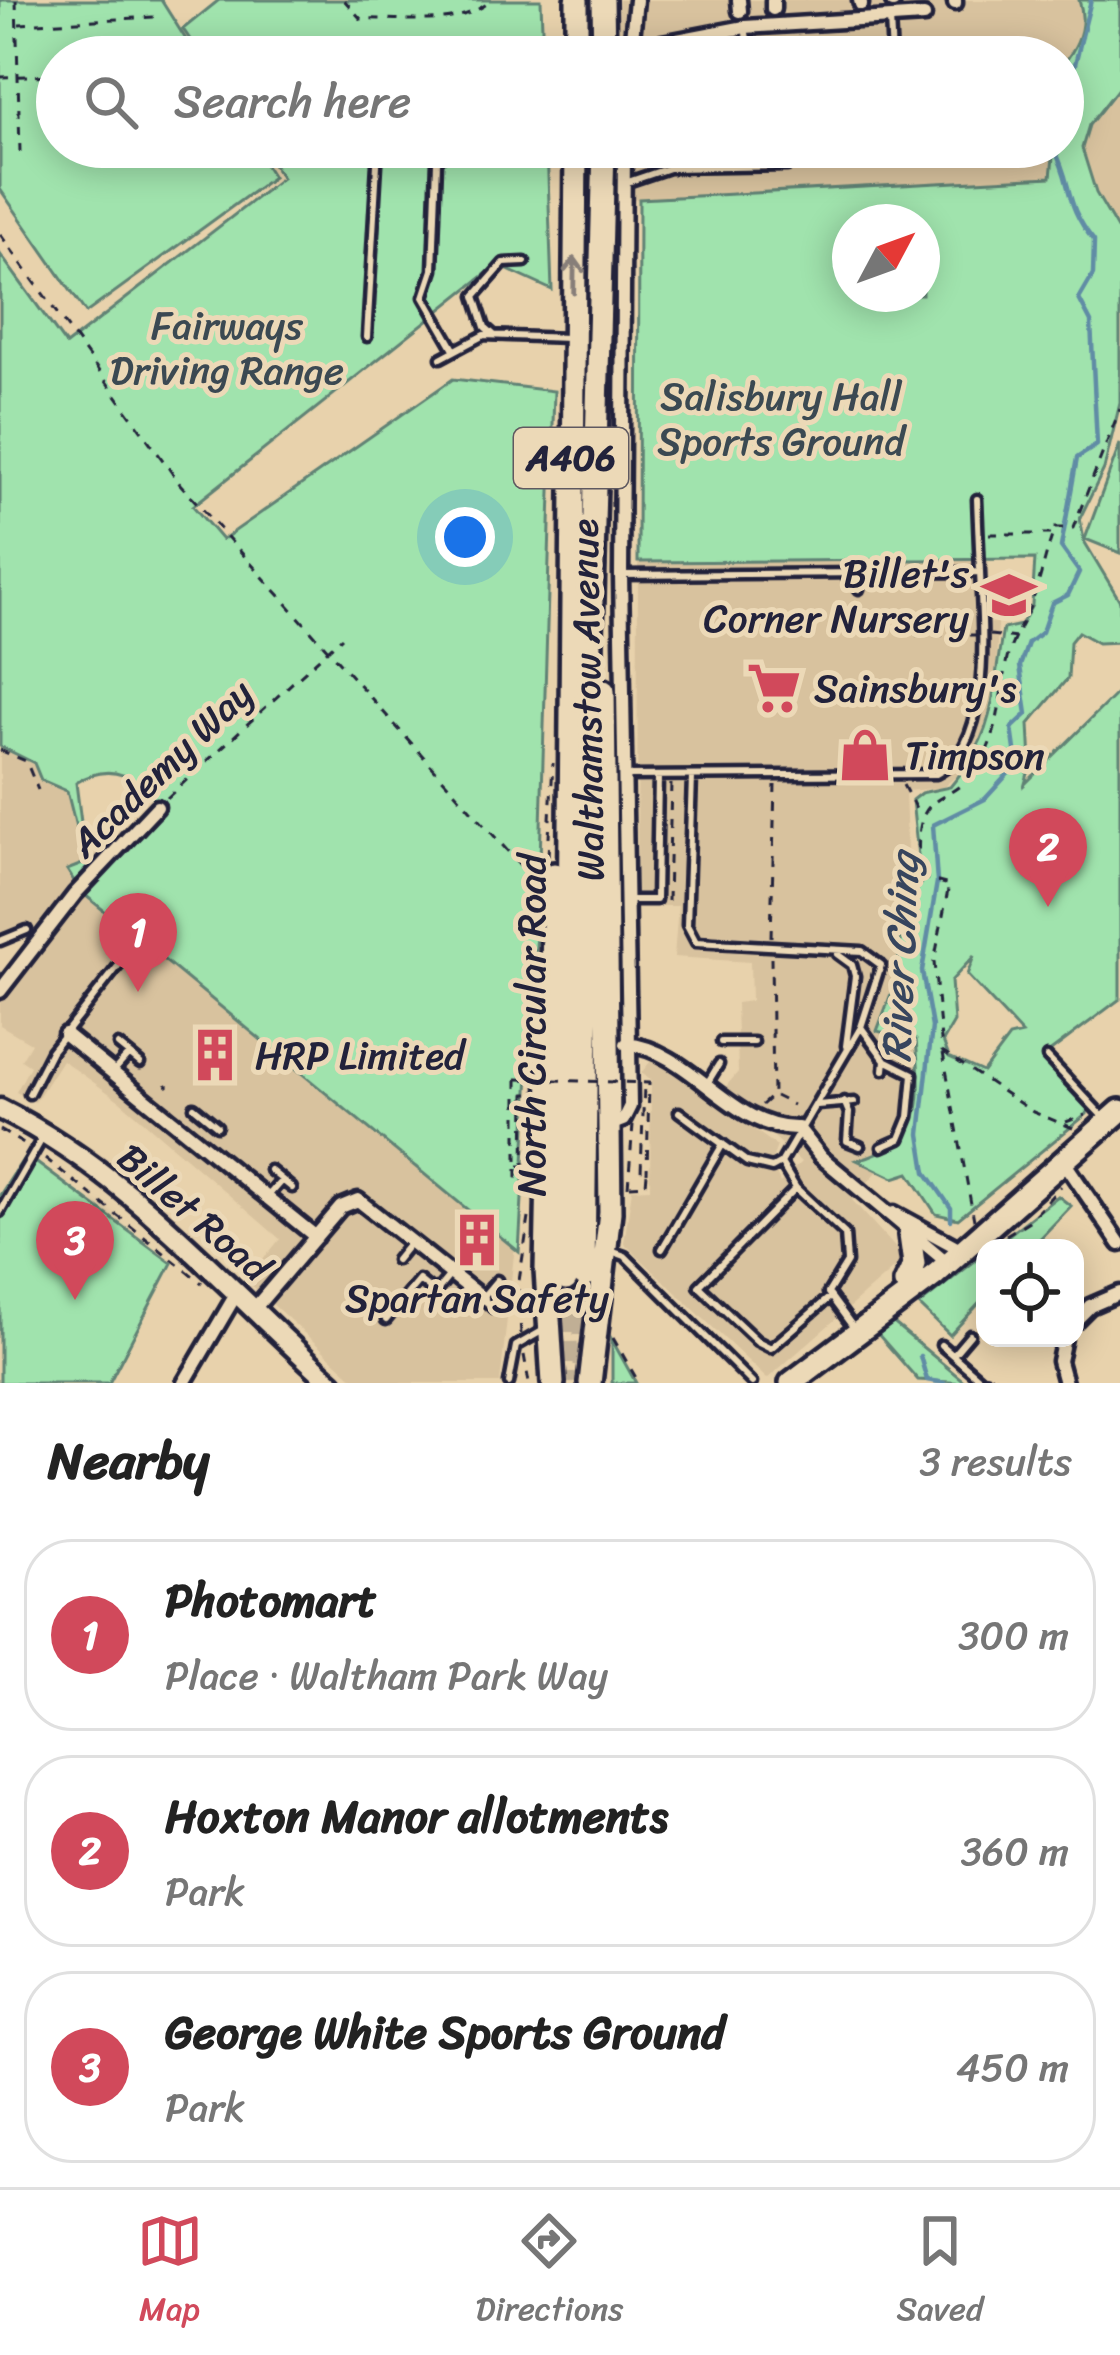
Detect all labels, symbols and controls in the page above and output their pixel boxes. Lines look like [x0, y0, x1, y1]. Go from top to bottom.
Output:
search box [36, 36, 1084, 168]
text: Search here [174, 62, 411, 142]
icon: search [78, 69, 144, 135]
north arrow [832, 204, 940, 312]
one-way arrow [562, 256, 585, 295]
park label: Fairways Driving Range [110, 291, 344, 405]
park label: Salisbury Hall Sports Ground [657, 362, 907, 476]
road number: A406 [514, 428, 628, 488]
your location [435, 507, 495, 567]
street label: Walthamstow Avenue [549, 518, 625, 882]
place label: Billet's Corner Nursery [704, 539, 970, 653]
school or university icon: Billet's Corner Nursery [980, 566, 1038, 624]
place label: Sainsbury's [814, 654, 1016, 723]
supermarket icon: Sainsbury's [745, 659, 803, 717]
street label: Academy Way [52, 661, 270, 875]
place label: Timpson [905, 721, 1045, 790]
shop icon: Timpson [836, 726, 894, 784]
pin: 2 [1009, 808, 1087, 907]
water label: River Ching [859, 847, 941, 1063]
street label: North Circular Road [497, 851, 566, 1196]
pin: 1 [99, 893, 177, 992]
place label: HRP Limited [255, 1021, 467, 1090]
building icon: HRP Limited [186, 1026, 244, 1084]
street label: Billet Road [101, 1125, 289, 1301]
pin: 3 [36, 1201, 114, 1300]
building icon: Spartan Safety [448, 1211, 506, 1269]
map controls [976, 1239, 1084, 1347]
button: locate [976, 1239, 1084, 1347]
place label: Spartan Safety [345, 1264, 610, 1333]
text: Nearby [48, 1416, 209, 1506]
text: 3 results [919, 1427, 1072, 1496]
text: Photomart [165, 1561, 377, 1641]
text: 1 [82, 1601, 98, 1670]
text: 300 m [958, 1601, 1069, 1670]
text: Place · Waltham Park Way [165, 1641, 608, 1710]
text: Hoxton Manor allotments [165, 1777, 668, 1857]
text: 2 [79, 1817, 101, 1886]
text: 360 m [961, 1817, 1069, 1886]
text: Park [165, 1857, 245, 1926]
text: George White Sports Ground [165, 1993, 725, 2073]
text: 3 [79, 2033, 101, 2102]
text: 450 m [956, 2033, 1069, 2102]
text: Park [165, 2073, 245, 2142]
tab: Map [137, 2208, 203, 2338]
tab: Directions [476, 2208, 623, 2338]
tab: Saved [896, 2208, 983, 2338]

